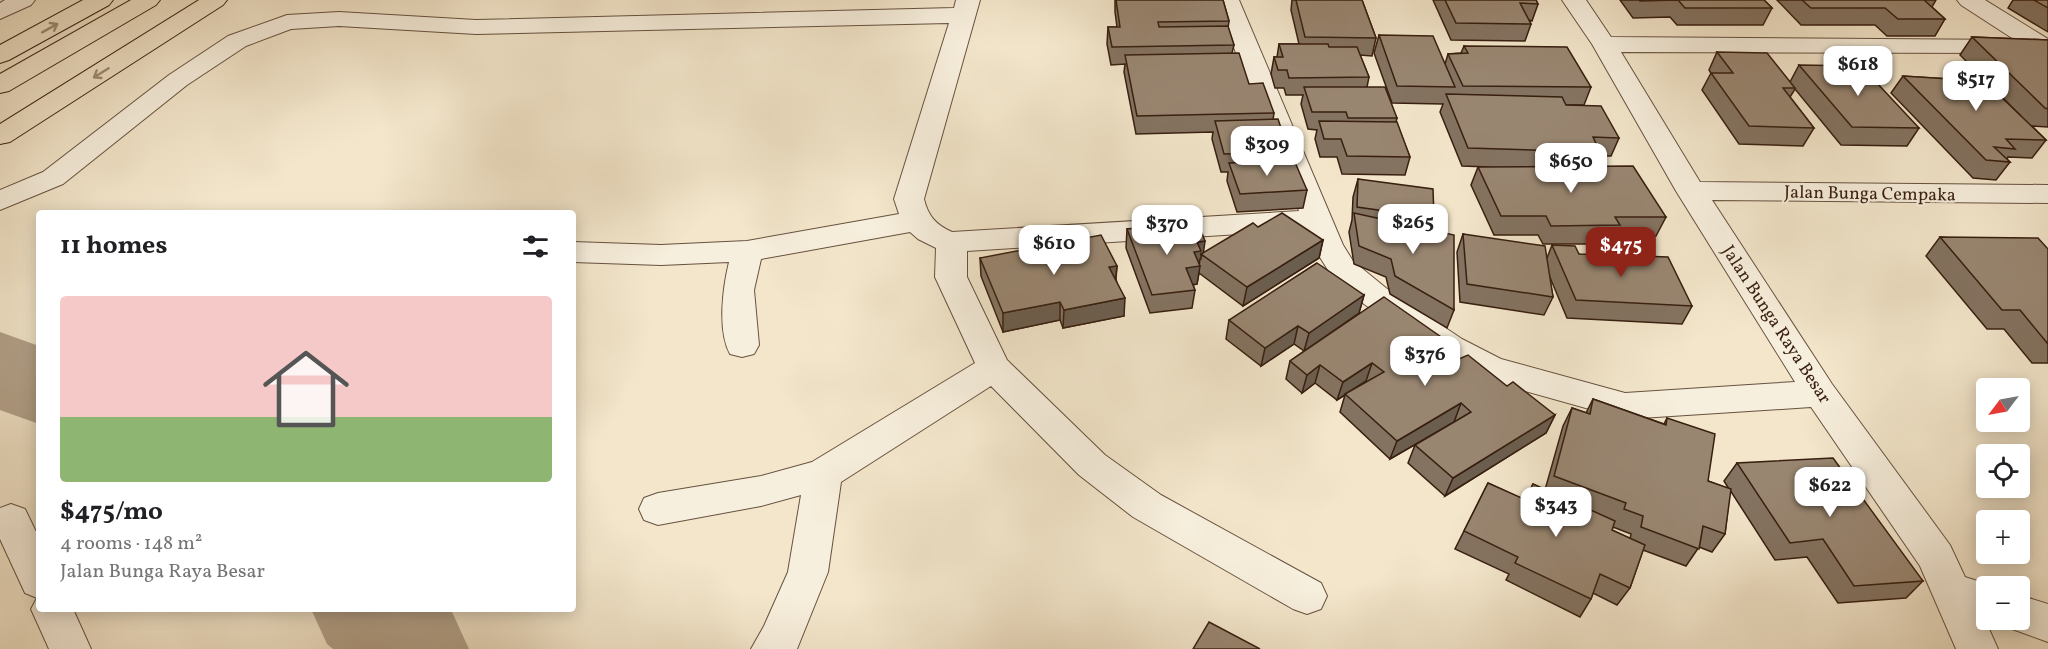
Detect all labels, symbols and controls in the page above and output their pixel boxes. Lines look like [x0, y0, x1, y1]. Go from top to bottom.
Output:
one-way arrow [41, 22, 59, 33]
pin: $618 [1822, 46, 1894, 97]
text: $618 [1837, 51, 1879, 79]
pin: $517 [1940, 61, 2012, 112]
text: $517 [1957, 66, 1995, 94]
one-way arrow [93, 67, 110, 79]
pin: $309 [1231, 126, 1303, 177]
text: $309 [1245, 131, 1289, 159]
pin: $650 [1535, 143, 1607, 194]
text: $650 [1549, 148, 1593, 176]
street label: Jalan Bunga Cempaka [1784, 181, 1956, 208]
pin: $265 [1377, 204, 1449, 255]
pin: $370 [1131, 205, 1203, 256]
text: $265 [1392, 209, 1434, 237]
text: $370 [1146, 210, 1188, 238]
pin: $610 [1018, 225, 1090, 276]
pin: $475 [1585, 227, 1657, 278]
text: 11 homes [60, 228, 167, 264]
icon: filters [519, 230, 552, 263]
text: $610 [1033, 230, 1075, 258]
text: $475 [1600, 232, 1642, 260]
street label: Jalan Bunga Raya Besar [1715, 241, 1837, 409]
icon: home [252, 335, 360, 443]
pin: $376 [1389, 336, 1461, 387]
text: $376 [1404, 341, 1446, 369]
north arrow [1976, 378, 2030, 432]
map controls [1976, 378, 2030, 630]
button: locate [1976, 444, 2030, 498]
pin: $622 [1794, 467, 1866, 518]
text: $622 [1809, 472, 1851, 500]
pin: $343 [1520, 487, 1592, 538]
text: $343 [1535, 492, 1578, 520]
text: $475/mo [60, 494, 163, 530]
button: + [1976, 510, 2030, 564]
text: 4 rooms · 148 m² [60, 530, 202, 558]
text: Jalan Bunga Raya Besar [60, 558, 265, 586]
button: − [1976, 576, 2030, 630]

